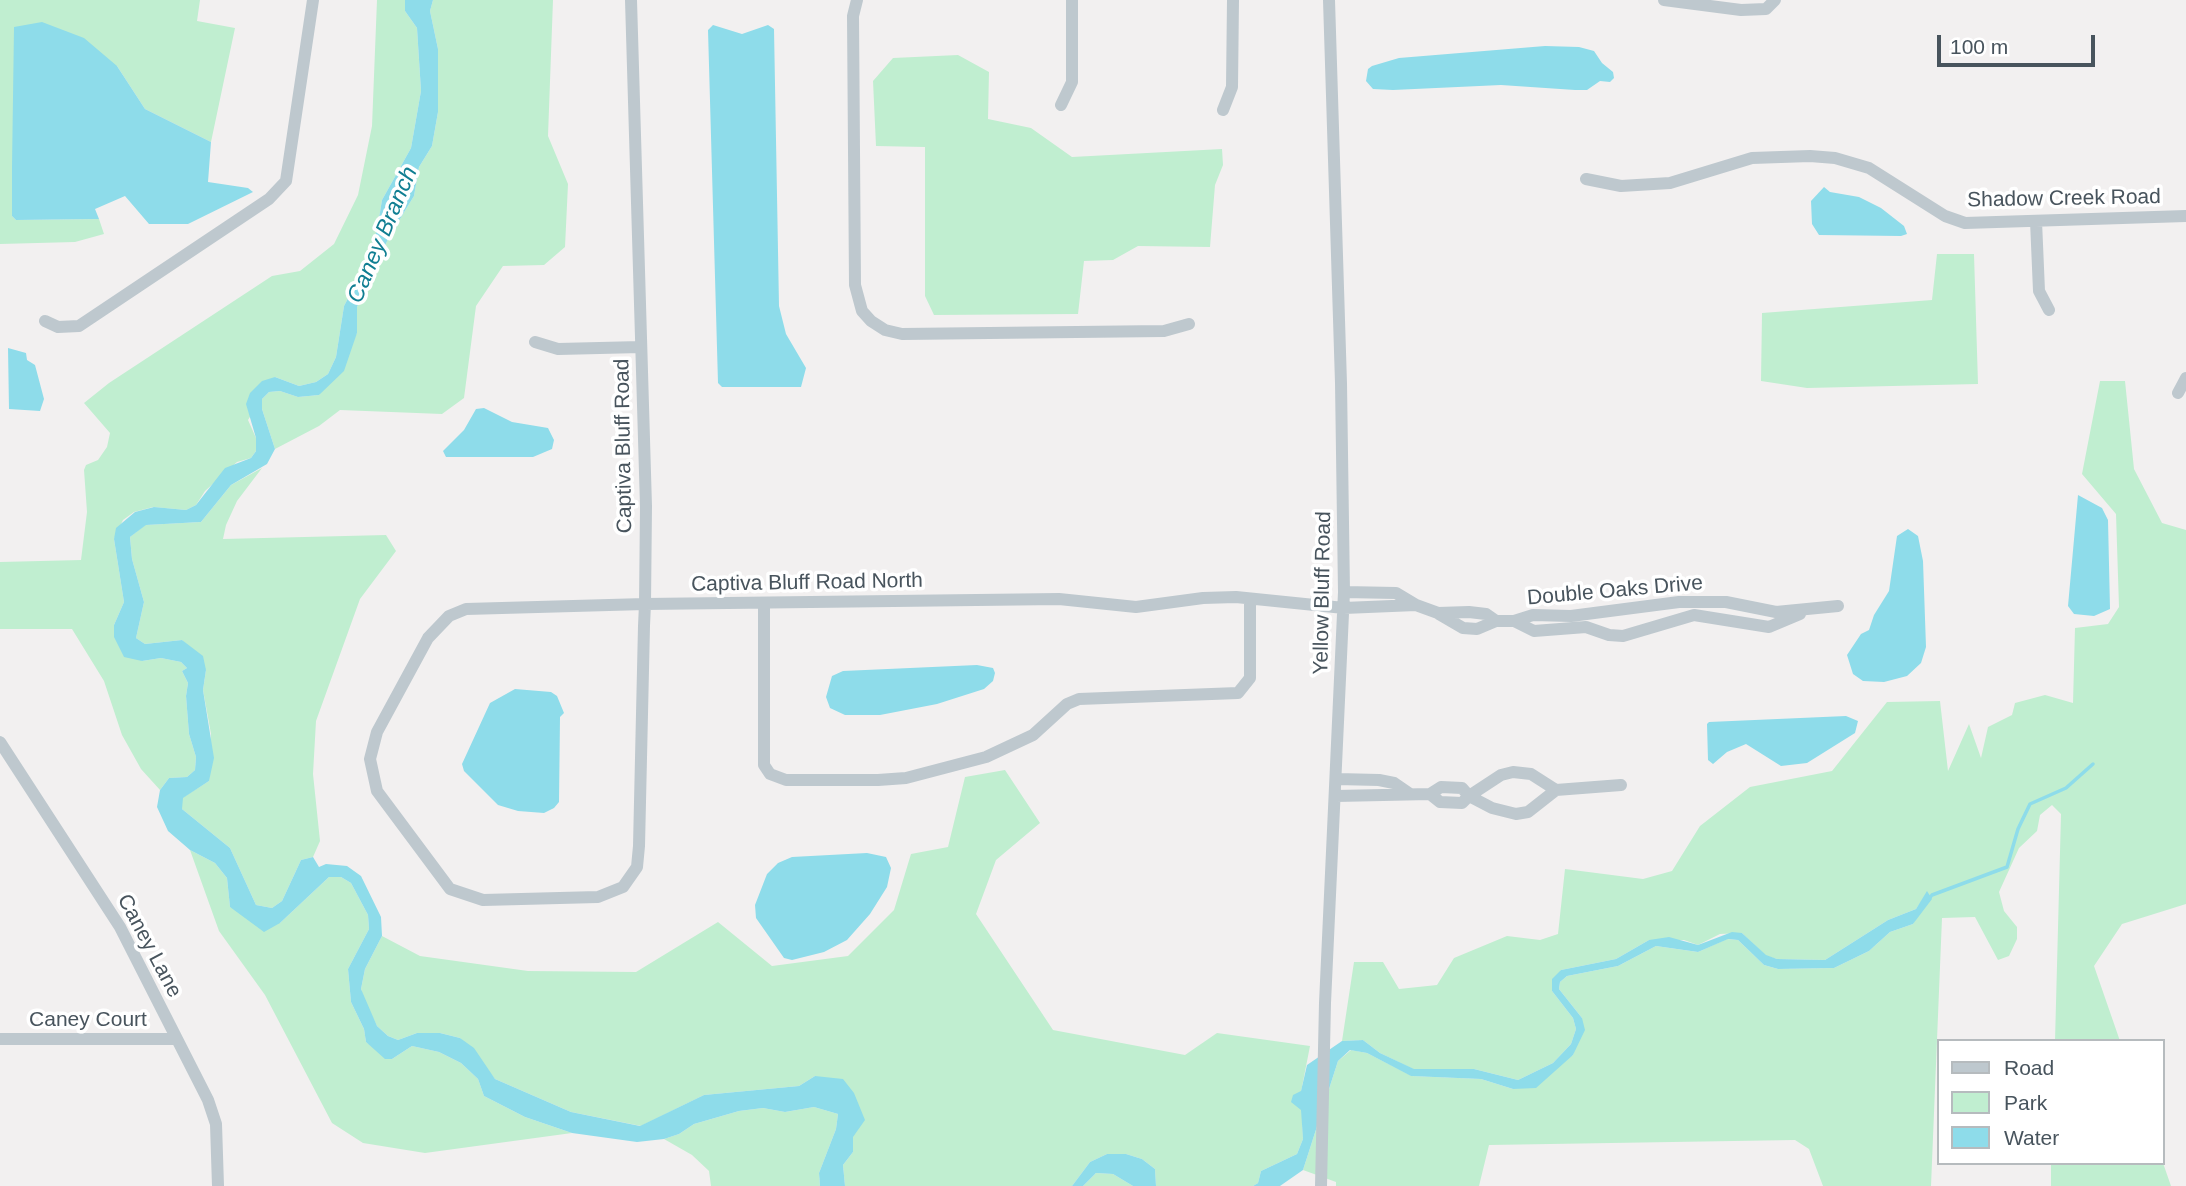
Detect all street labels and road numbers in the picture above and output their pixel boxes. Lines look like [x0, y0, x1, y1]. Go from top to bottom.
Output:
street label: Shadow Creek Road [1967, 185, 2161, 213]
street label: Captiva Bluff Road [610, 358, 638, 534]
street label: Yellow Bluff Road [1309, 511, 1337, 675]
street label: Captiva Bluff Road North [691, 568, 923, 598]
street label: Double Oaks Drive [1526, 571, 1704, 611]
street label: Caney Lane [111, 890, 187, 1002]
street label: Caney Court [29, 1007, 147, 1033]

